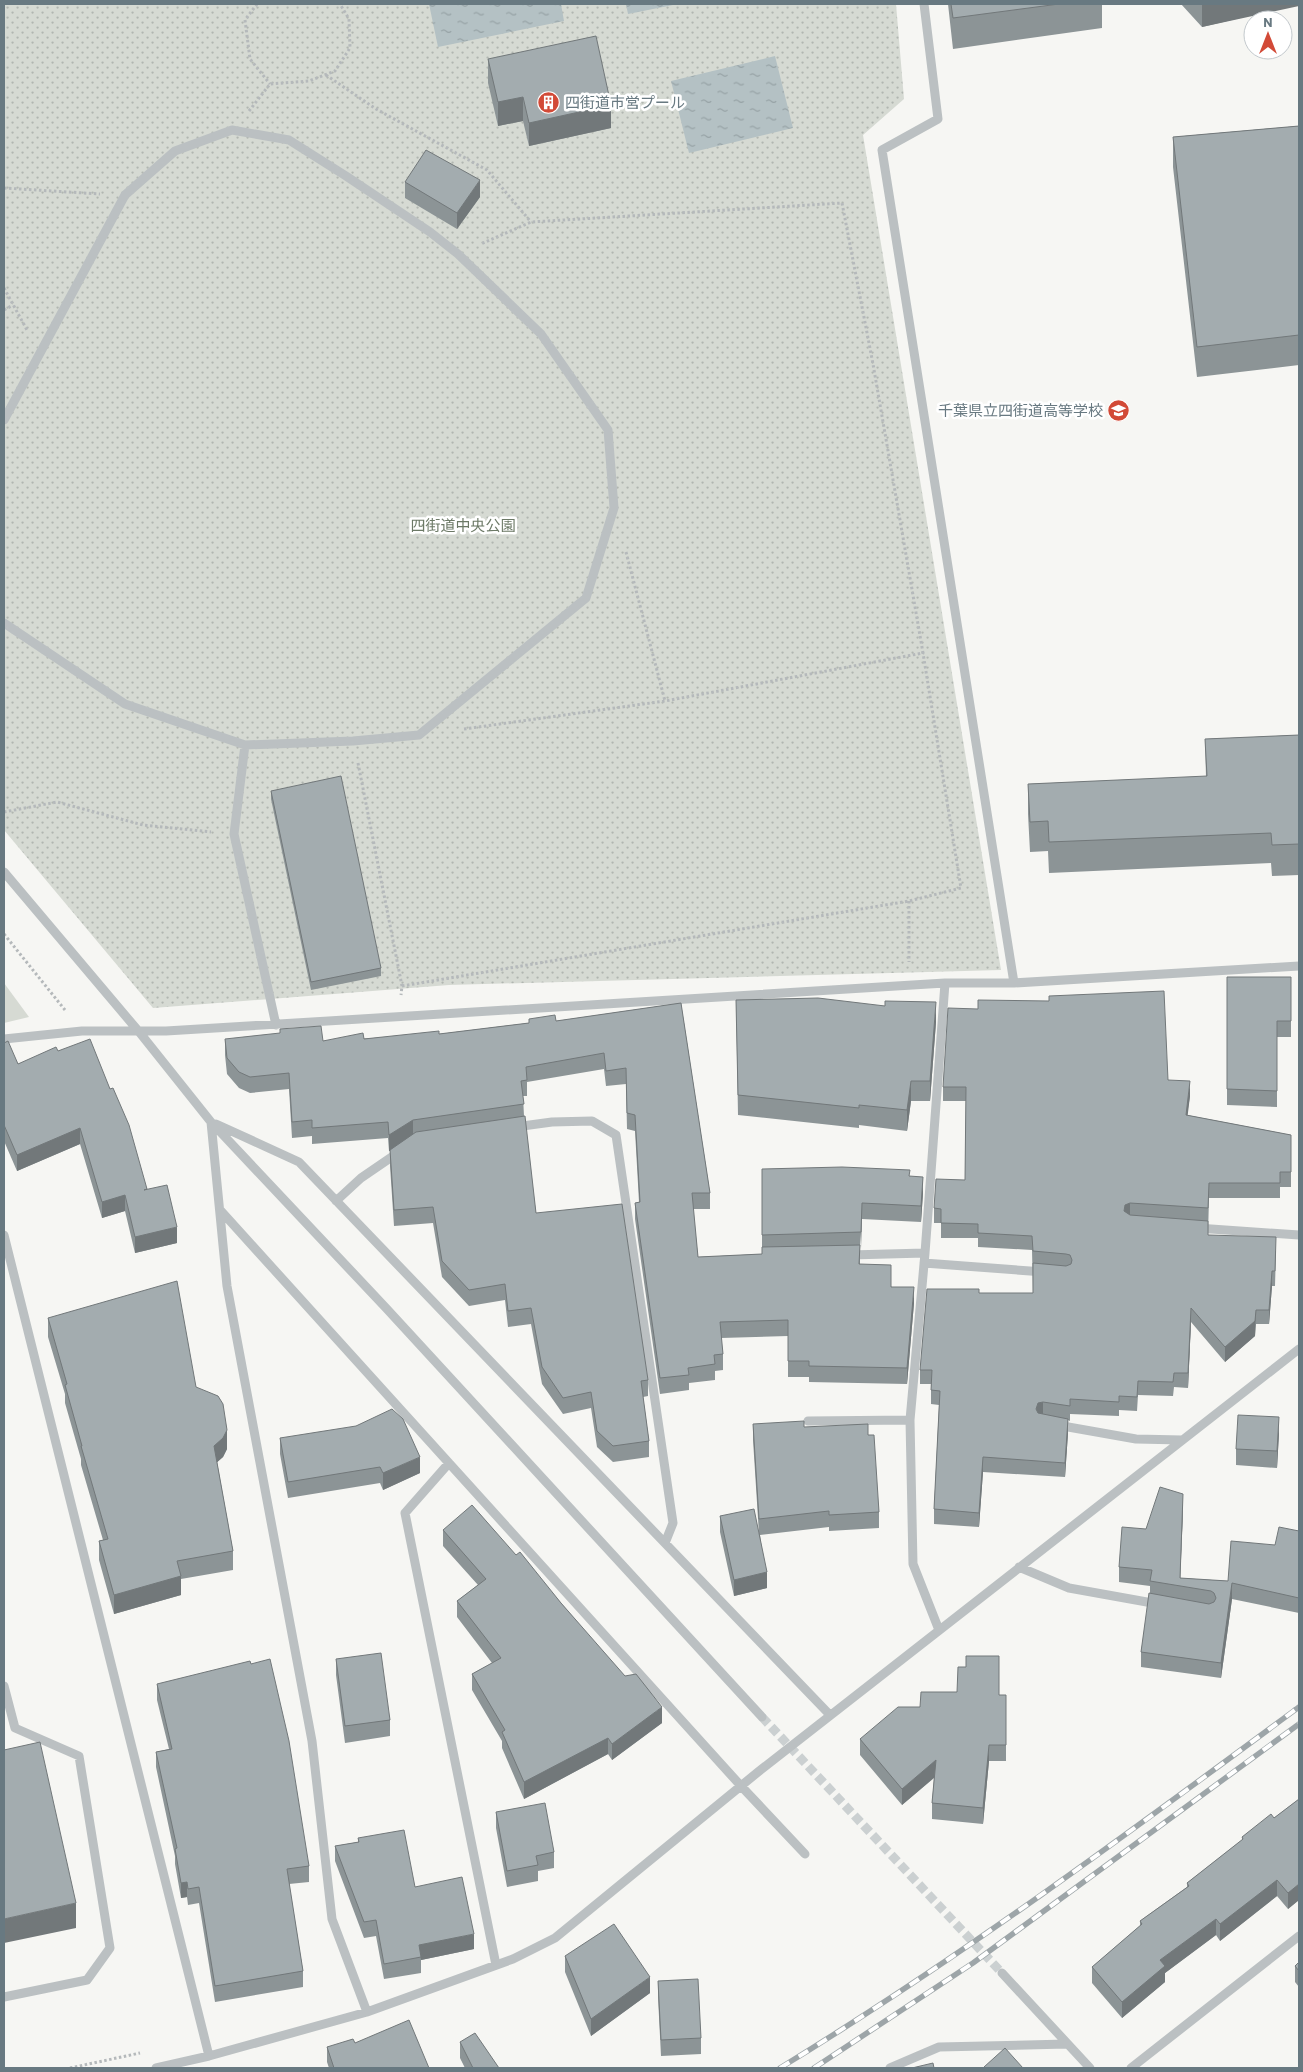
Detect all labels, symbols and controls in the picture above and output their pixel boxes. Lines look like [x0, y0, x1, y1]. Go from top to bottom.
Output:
north arrow [1243, 10, 1293, 60]
text: N [1263, 13, 1273, 30]
building icon: 四街道市営プール [537, 90, 561, 114]
place label: 四街道市営プール [565, 93, 685, 111]
school or university icon: 千葉県立四街道高等学校 [1107, 398, 1131, 422]
place label: 千葉県立四街道高等学校 [938, 401, 1103, 419]
park label: 四街道中央公園 [410, 516, 516, 534]

